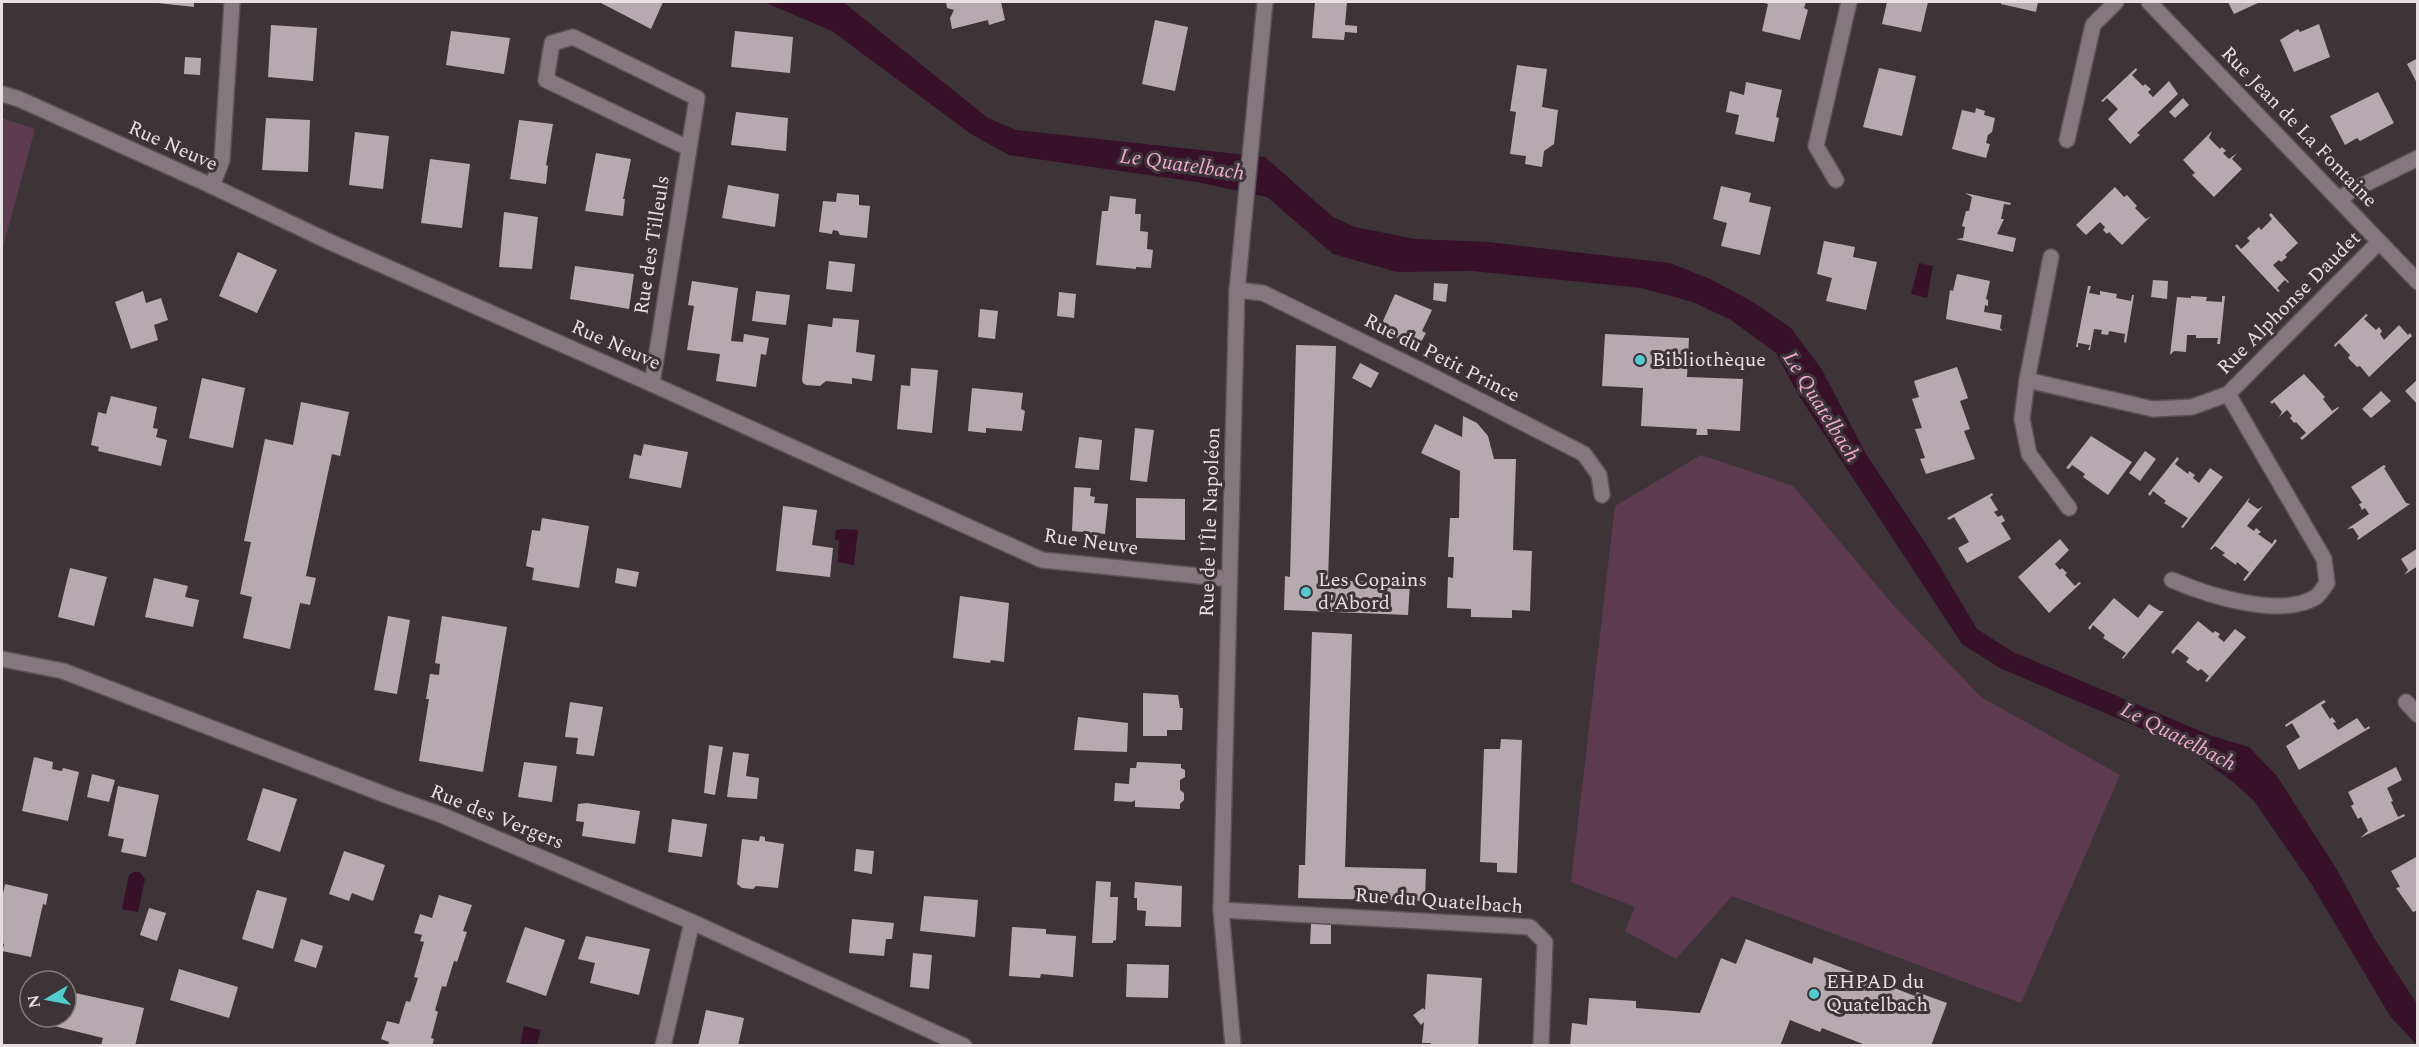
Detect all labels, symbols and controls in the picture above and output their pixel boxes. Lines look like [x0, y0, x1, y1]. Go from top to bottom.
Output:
street label: Rue Jean de La Fontaine [2214, 39, 2384, 215]
street label: Rue Neuve [123, 113, 223, 179]
water label: Le Quatelbach [1117, 140, 1247, 190]
street label: Rue des Tilleuls [626, 173, 678, 317]
street label: Rue Alphonse Daudet [2210, 224, 2368, 382]
street label: Rue du Petit Prince [1359, 306, 1525, 410]
street label: Rue Neuve [566, 312, 666, 378]
place label: Bibliothèque [1652, 345, 1766, 375]
water label: Le Quatelbach [1774, 345, 1868, 469]
marker: Bibliothèque [1633, 353, 1647, 367]
street label: Rue de l'Île Napoléon [1192, 427, 1228, 617]
street label: Rue Neuve [1042, 521, 1140, 563]
place label: Les Copains d'Abord [1318, 565, 1427, 618]
marker: Les Copains d'Abord [1299, 585, 1313, 599]
water label: Le Quatelbach [2115, 694, 2241, 780]
street label: Rue des Vergers [426, 776, 568, 858]
street label: Rue du Quatelbach [1354, 880, 1524, 922]
place label: EHPAD du Quatelbach [1826, 967, 1928, 1020]
north arrow [18, 969, 78, 1029]
marker: EHPAD du Quatelbach [1807, 987, 1821, 1001]
text: N [21, 993, 47, 1010]

